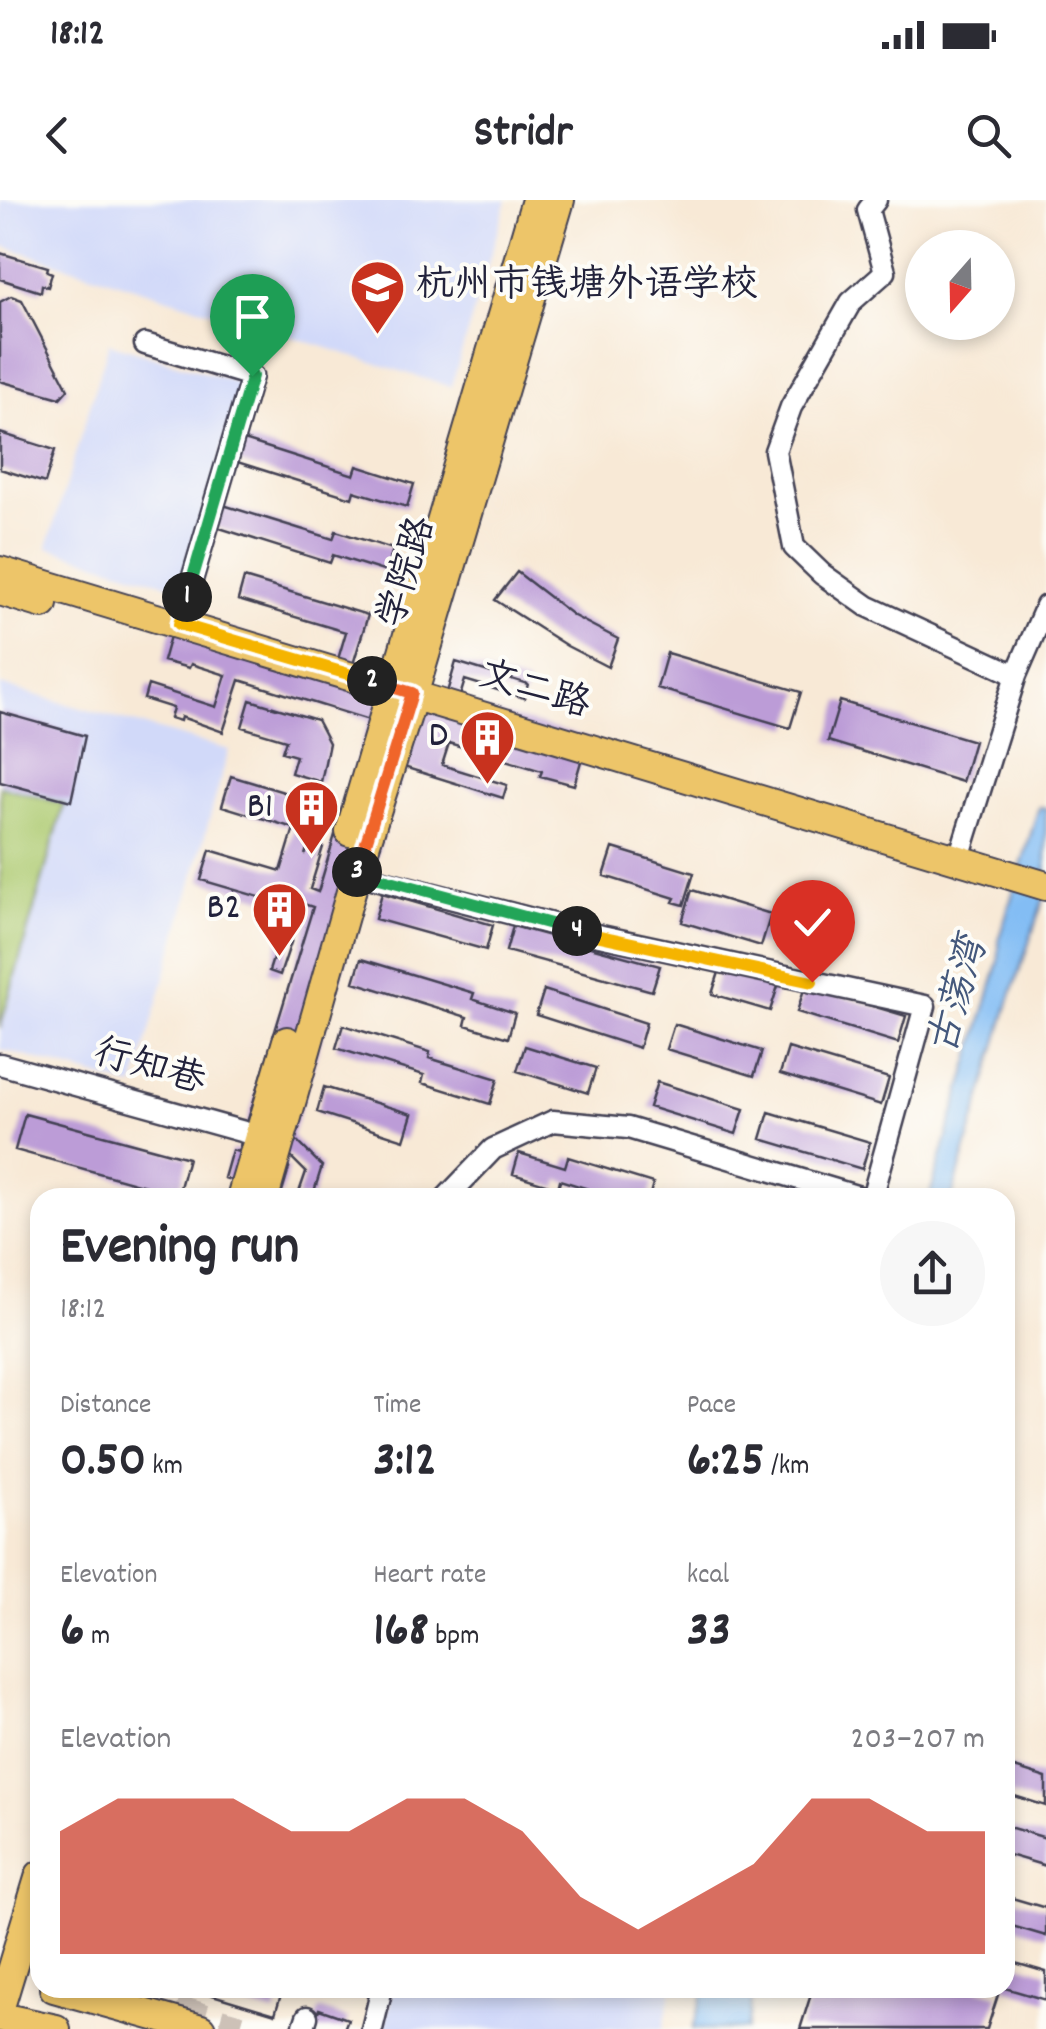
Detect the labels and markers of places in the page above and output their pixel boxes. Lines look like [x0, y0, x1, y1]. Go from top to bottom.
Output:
school or university icon: 杭州市钱塘外语学校 [347, 257, 407, 336]
place label: 杭州市钱塘外语学校 [416, 260, 758, 315]
pin [210, 274, 295, 377]
pin: 1 [162, 572, 212, 622]
pin: 2 [347, 656, 397, 706]
building icon: D [457, 707, 517, 786]
place label: D [428, 710, 448, 765]
building icon: B1 [282, 778, 342, 857]
place label: B1 [247, 781, 273, 836]
pin: 3 [332, 847, 382, 897]
building icon: B2 [250, 879, 310, 958]
pin [770, 880, 855, 983]
place label: B2 [206, 882, 241, 937]
pin: 4 [552, 906, 602, 956]

